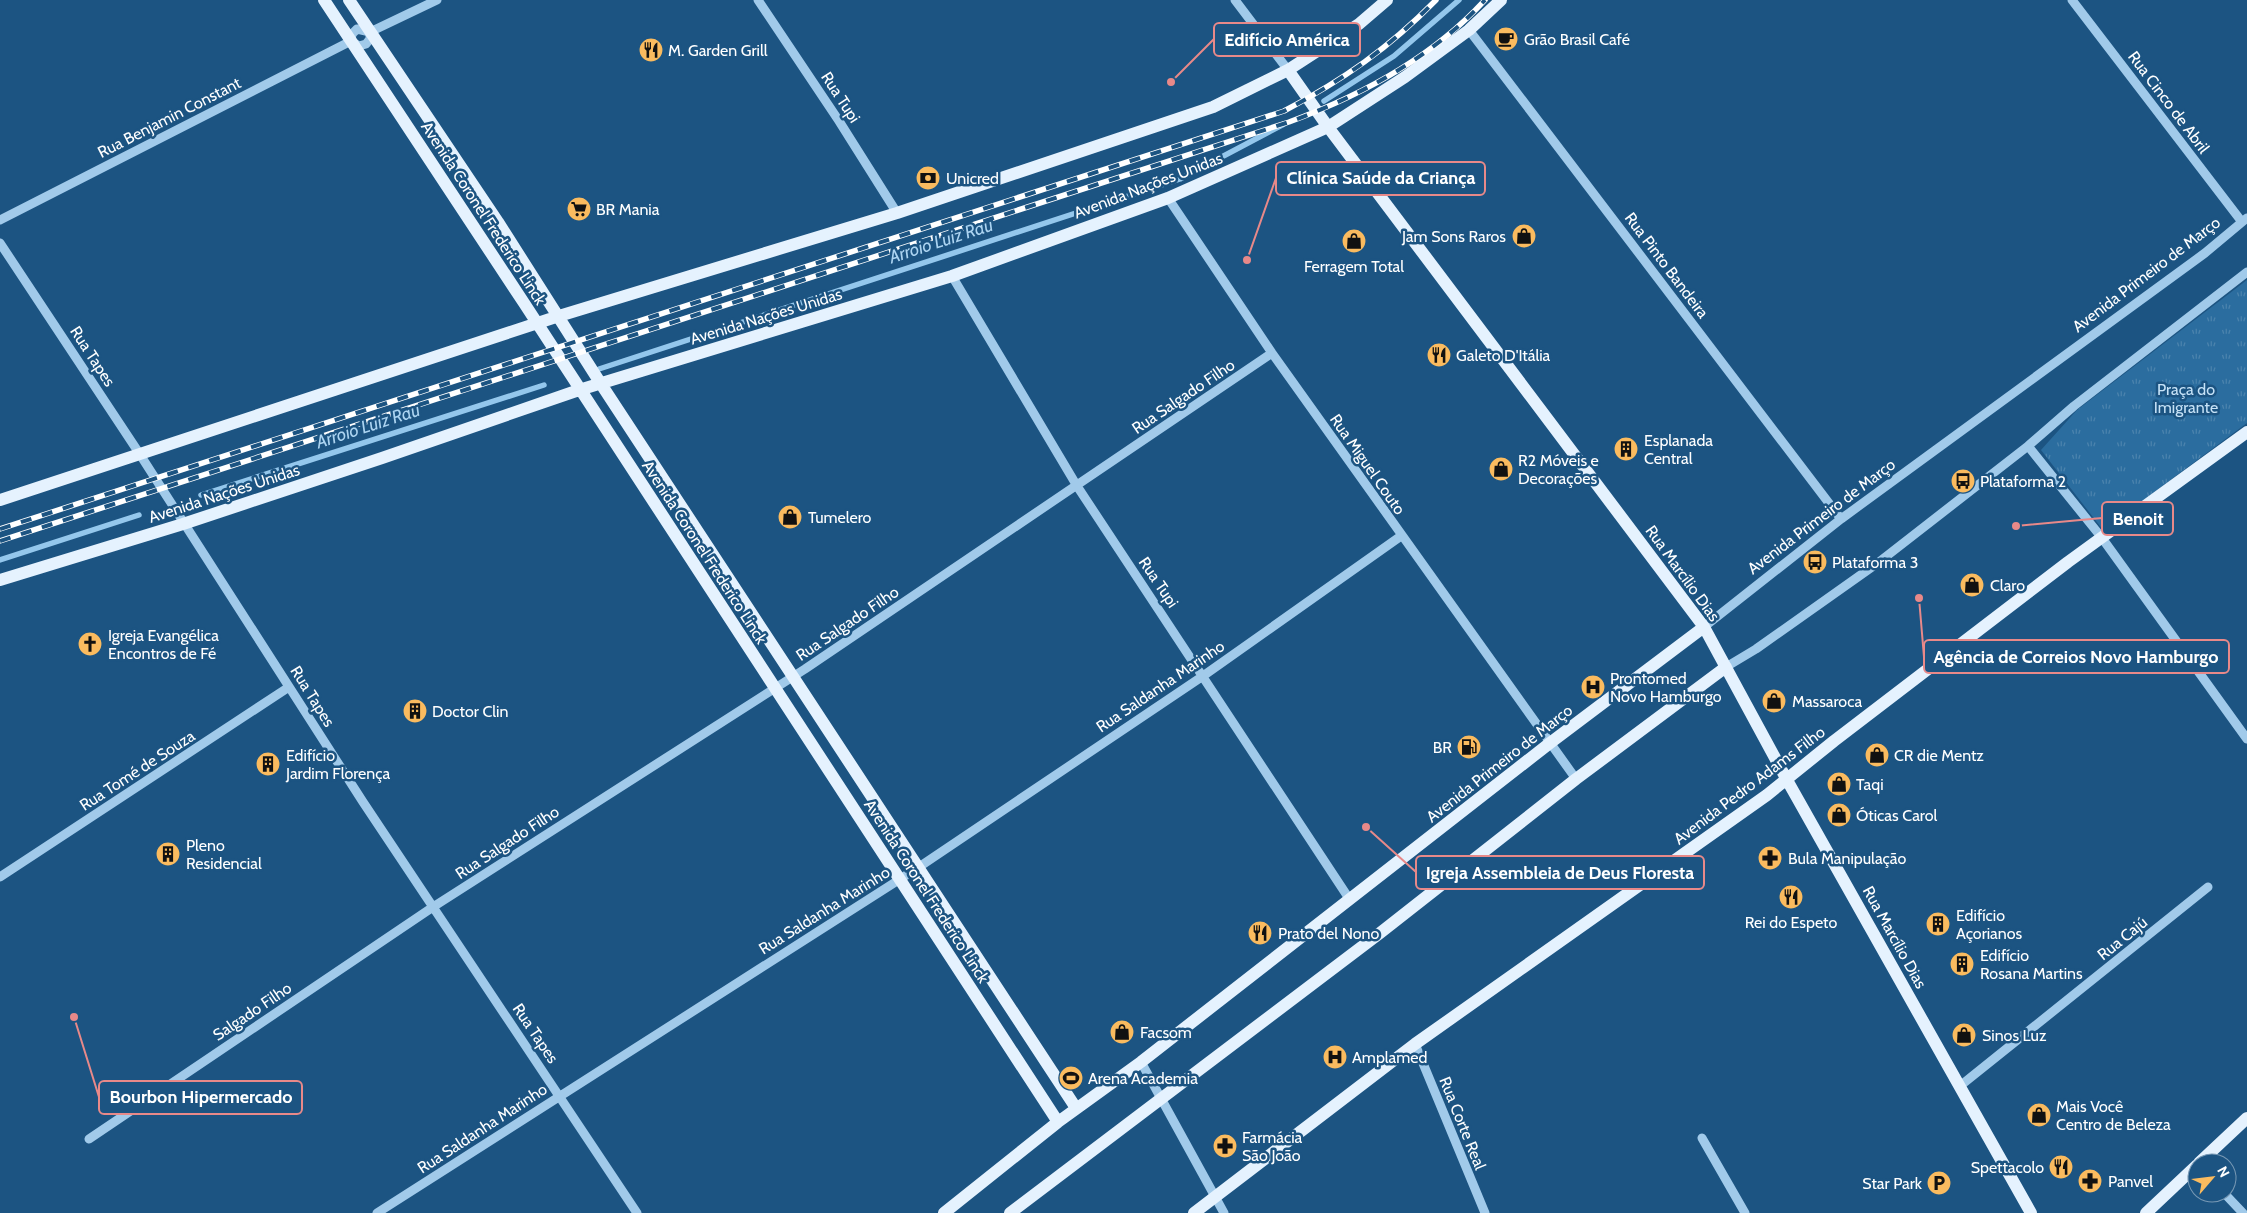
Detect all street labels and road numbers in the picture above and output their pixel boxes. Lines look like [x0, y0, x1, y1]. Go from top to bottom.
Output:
street label: Rua Cinco de Abril [2124, 47, 2213, 157]
street label: Rua Tupi [817, 68, 864, 126]
street label: Rua Benjamin Constant [94, 73, 245, 162]
street label: Avenida Coronel Frederico Linck [417, 118, 551, 309]
street label: Avenida Nações Unidas [1071, 148, 1226, 223]
street label: Rua Pinto Bandeira [1621, 209, 1713, 322]
street label: Avenida Primeiro de Março [2069, 213, 2224, 336]
street label: Avenida Nações Unidas [688, 284, 845, 349]
street label: Rua Tapes [66, 323, 119, 390]
street label: Rua Salgado Filho [1128, 355, 1238, 438]
street label: Rua Miguel Couto [1326, 410, 1409, 518]
street label: Avenida Primeiro de Março [1744, 455, 1899, 578]
street label: Avenida Coronel Frederico Linck [638, 457, 772, 648]
street label: Avenida Nações Unidas [146, 460, 302, 527]
street label: Rua Marcílio Dias [1641, 522, 1724, 625]
street label: Rua Tupi [1135, 553, 1182, 611]
street label: Rua Salgado Filho [792, 582, 902, 665]
street label: Rua Saldanha Marinho [1092, 636, 1228, 736]
street label: Rua Tapes [286, 662, 339, 730]
street label: Avenida Primeiro de Março [1423, 700, 1576, 826]
street label: Avenida Pedro Adams Filho [1670, 722, 1829, 848]
street label: Rua Tomé de Souza [76, 726, 199, 815]
street label: Avenida Coronel Frederico Linck [860, 796, 994, 987]
street label: Rua Salgado Filho [452, 802, 563, 883]
street label: Rua Saldanha Marinho [755, 862, 893, 958]
street label: Rua Marcílio Dias [1859, 883, 1931, 992]
street label: Rua Cajú [2094, 913, 2151, 964]
street label: Salgado Filho [209, 978, 295, 1045]
street label: Rua Tapes [509, 1000, 563, 1067]
street label: Rua Corte Real [1435, 1074, 1490, 1173]
street label: Rua Saldanha Marinho [414, 1079, 551, 1177]

